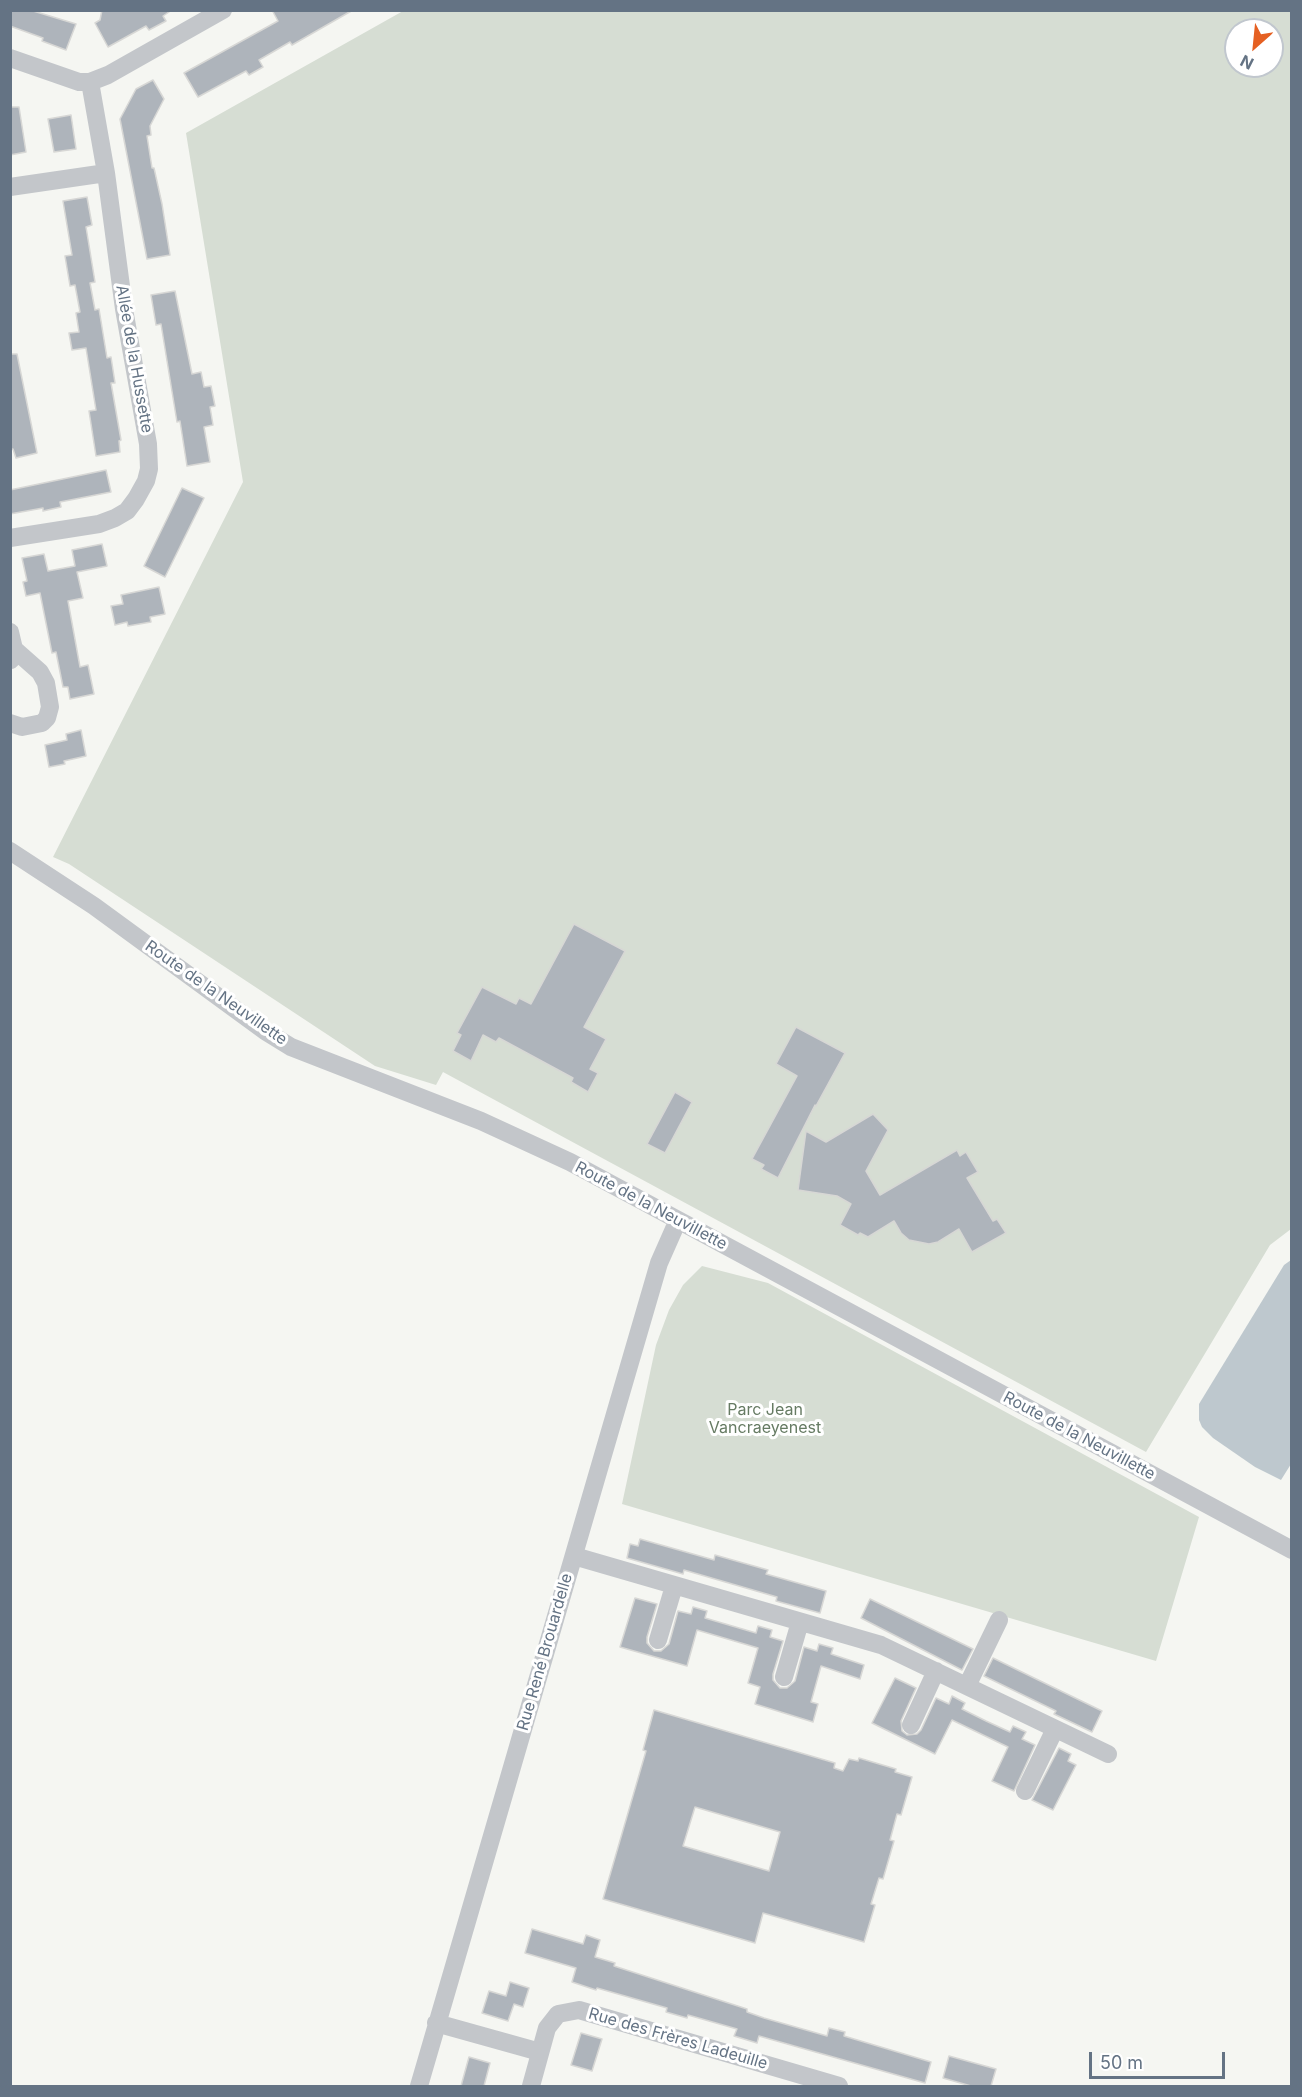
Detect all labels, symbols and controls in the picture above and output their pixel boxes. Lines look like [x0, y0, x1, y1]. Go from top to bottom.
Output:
north arrow [1224, 18, 1284, 78]
text: N [1237, 51, 1257, 74]
street label: Allée de la Hussette [112, 284, 156, 434]
street label: Route de la Neuvillette [141, 937, 291, 1049]
street label: Route de la Neuvillette [572, 1158, 730, 1254]
street label: Route de la Neuvillette [1000, 1388, 1158, 1484]
park label: Parc Jean Vancraeyenest [709, 1400, 821, 1438]
street label: Rue René Brouardelle [513, 1571, 577, 1733]
street label: Rue des Frères Ladeuille [586, 2004, 770, 2074]
scale bar [1092, 2040, 1228, 2078]
text: 50 m [1100, 2052, 1143, 2073]

